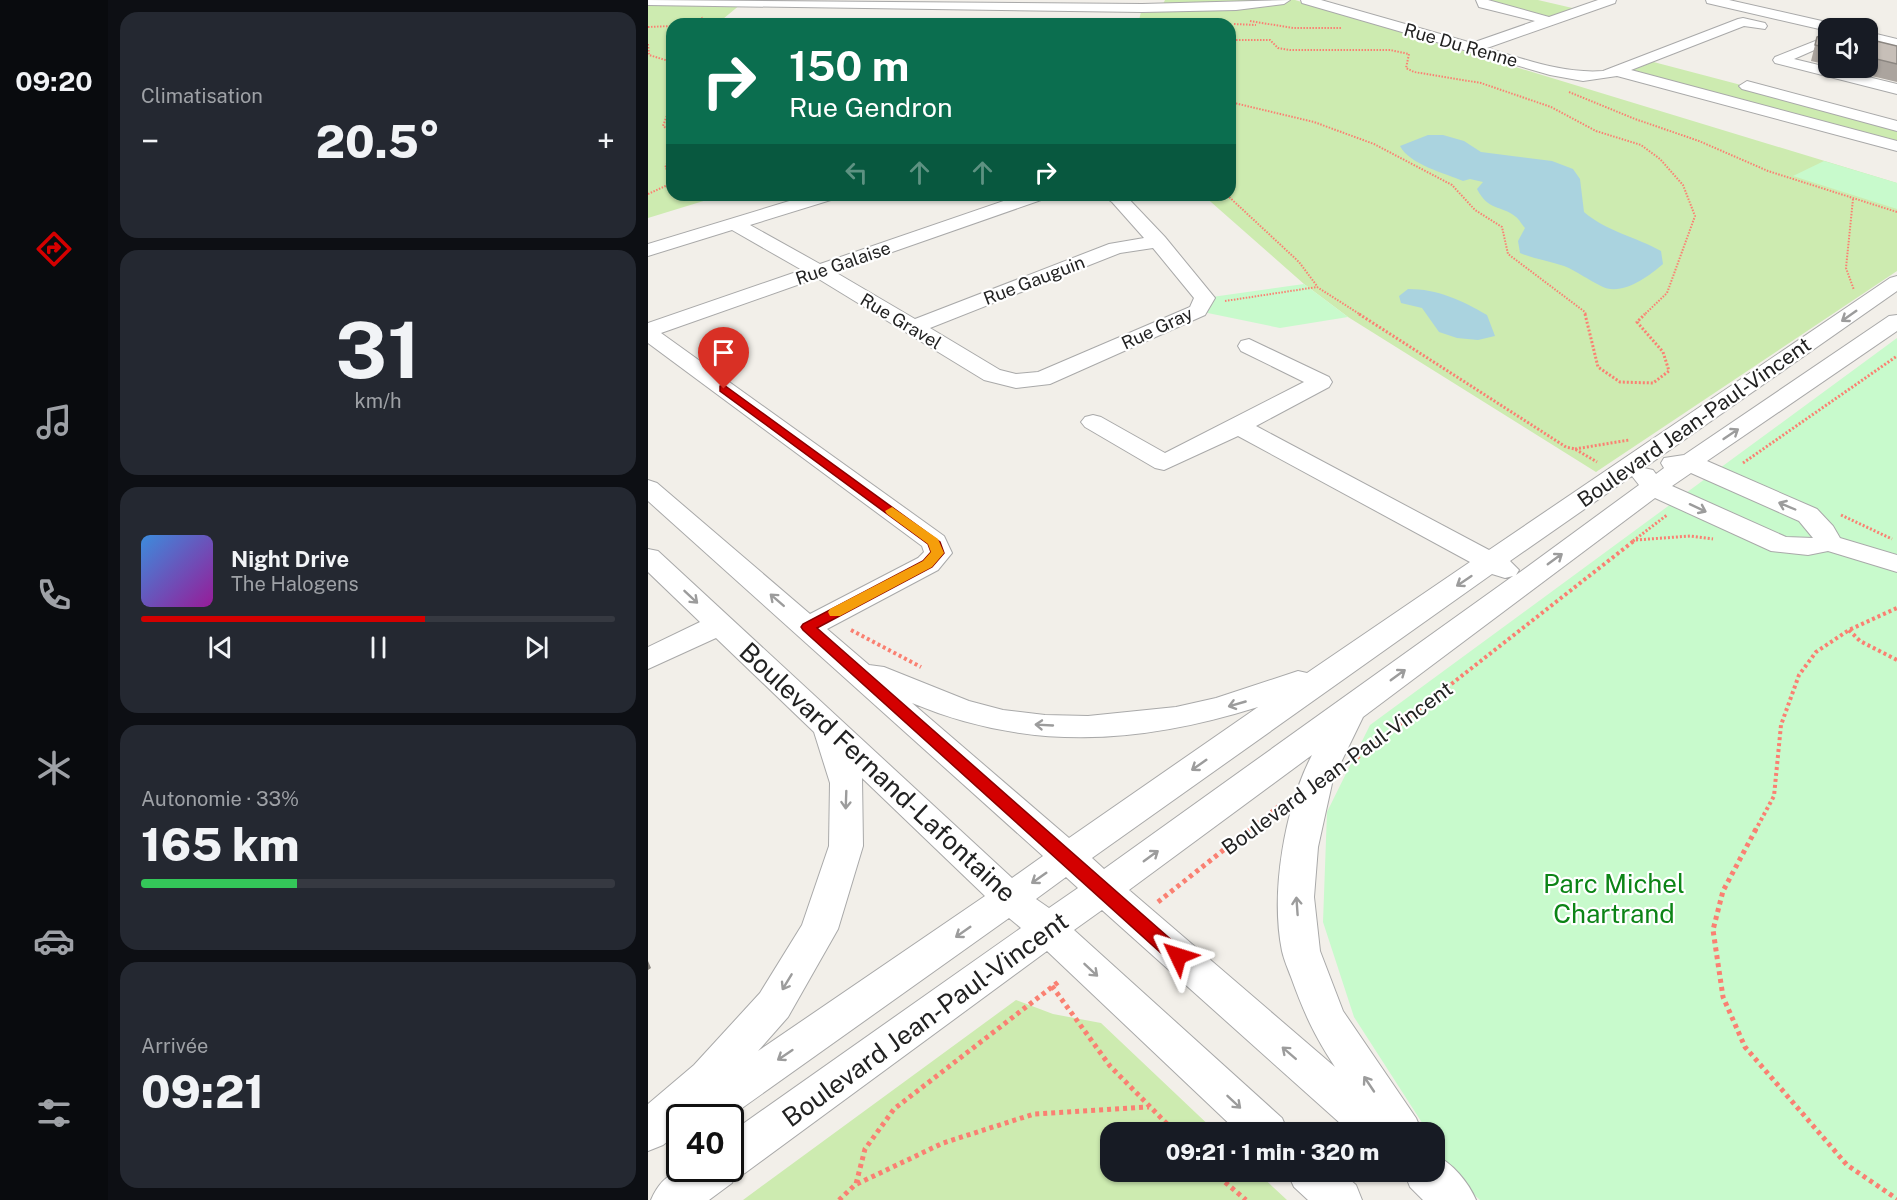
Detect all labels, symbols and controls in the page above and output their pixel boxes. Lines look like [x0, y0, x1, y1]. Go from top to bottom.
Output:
map controls [1818, 18, 1878, 78]
button: sound [1818, 18, 1878, 78]
street label: Rue Du Renne [1402, 19, 1520, 71]
text: 150 m [789, 41, 909, 90]
icon: right [690, 42, 768, 120]
text: 09:20 [15, 65, 93, 97]
text: Climatisation [141, 84, 263, 108]
text: Rue Gendron [789, 91, 953, 123]
text: 20.5° [316, 115, 440, 168]
text: − [141, 122, 159, 160]
text: + [597, 122, 615, 160]
icon: left [840, 156, 873, 189]
icon: ahead [903, 156, 936, 189]
icon: ahead [966, 156, 999, 189]
icon: right [1029, 156, 1062, 189]
icon: directions [33, 228, 75, 270]
street label: Rue Galaise [793, 237, 893, 289]
street label: Rue Gauguin [980, 251, 1088, 309]
street label: Rue Gravel [857, 289, 945, 353]
street label: Rue Gray [1118, 302, 1196, 354]
text: 31 [335, 304, 421, 396]
one-way arrow [1841, 310, 1858, 322]
pin [698, 327, 749, 389]
street label: Boulevard Jean-Paul-Vincent [1573, 332, 1815, 512]
icon: arrive [707, 336, 740, 369]
text: km/h [354, 389, 402, 413]
icon: music [33, 401, 75, 443]
one-way arrow [1722, 428, 1739, 440]
one-way arrow [1778, 500, 1797, 511]
one-way arrow [1689, 502, 1707, 514]
text: Night Drive [231, 546, 349, 572]
one-way arrow [1547, 553, 1563, 566]
text: The Halogens [231, 572, 359, 596]
icon: phone [33, 574, 75, 616]
one-way arrow [1456, 575, 1472, 587]
one-way arrow [683, 590, 698, 604]
one-way arrow [770, 593, 785, 607]
icon: previous [204, 631, 237, 664]
icon: pause [362, 631, 395, 664]
icon: next [520, 631, 553, 664]
street label: Boulevard Fernand-Lafontaine [733, 636, 1023, 908]
one-way arrow [1390, 669, 1406, 681]
street label: Boulevard Jean-Paul-Vincent [1217, 676, 1457, 860]
one-way arrow [1227, 699, 1246, 710]
one-way arrow [1035, 719, 1054, 730]
icon: climate [33, 747, 75, 789]
one-way arrow [1191, 759, 1207, 772]
text: Autonomie · 33% [141, 787, 299, 811]
one-way arrow [841, 790, 852, 810]
text: 165 km [141, 818, 299, 871]
one-way arrow [1142, 850, 1158, 862]
park label: Parc Michel Chartrand [1543, 868, 1685, 929]
one-way arrow [1032, 871, 1048, 884]
one-way arrow [1291, 897, 1302, 917]
street label: Boulevard Jean-Paul-Vincent [776, 905, 1074, 1133]
icon: car [33, 920, 75, 962]
position arrow [1146, 924, 1210, 988]
one-way arrow [955, 926, 971, 938]
one-way arrow [1084, 962, 1099, 977]
one-way arrow [781, 973, 793, 990]
text: Arrivée [141, 1034, 208, 1058]
one-way arrow [1282, 1046, 1297, 1060]
one-way arrow [778, 1049, 794, 1061]
text: 09:21 [141, 1065, 264, 1118]
one-way arrow [1363, 1076, 1375, 1092]
icon: filters [33, 1092, 75, 1134]
one-way arrow [1227, 1095, 1242, 1109]
speed limit sign: 40 [666, 1104, 744, 1182]
text: 09:21 · 1 min · 320 m [1166, 1139, 1379, 1165]

